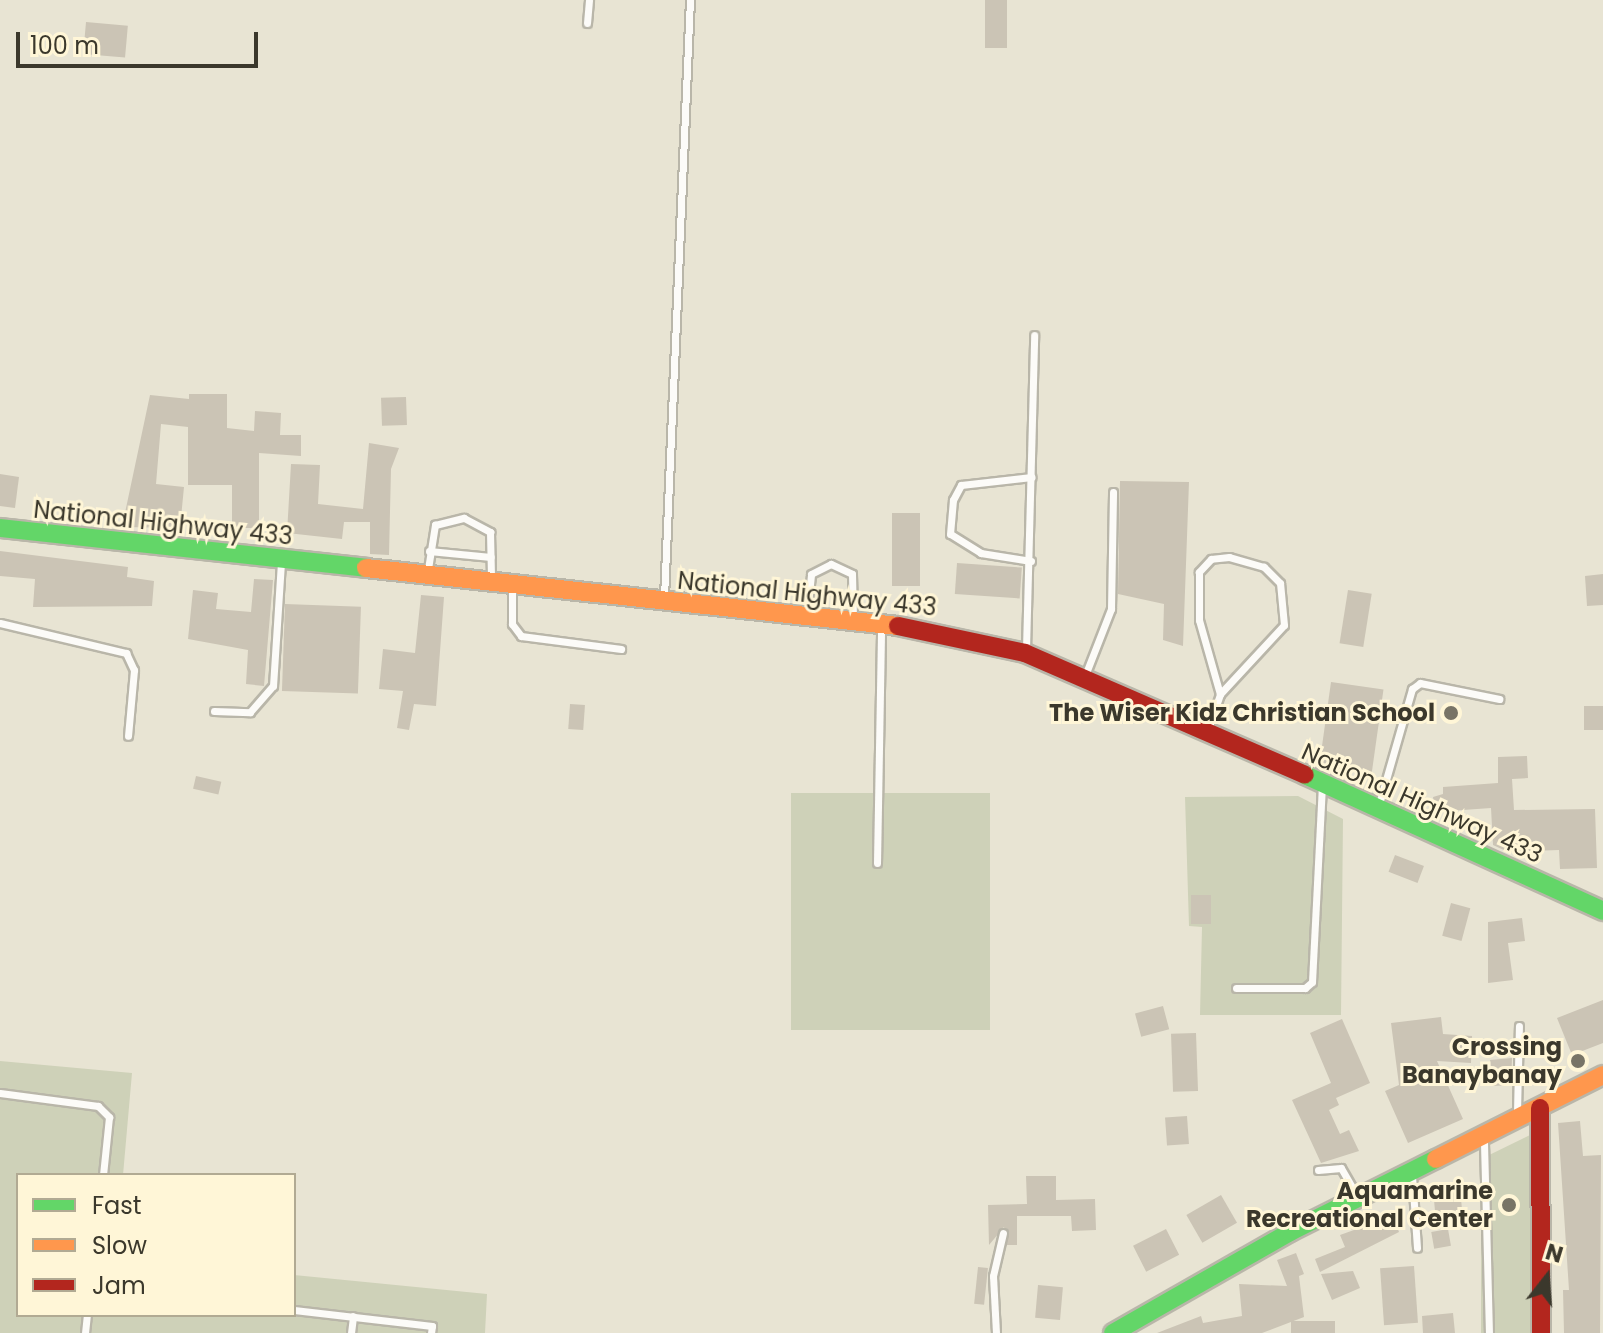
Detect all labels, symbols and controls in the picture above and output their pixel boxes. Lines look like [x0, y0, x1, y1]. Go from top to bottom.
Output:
scale bar [20, 16, 262, 66]
text: 100 m [30, 29, 99, 62]
street label: National Highway 433 [32, 495, 294, 551]
street label: National Highway 433 [676, 566, 938, 622]
place label: The Wiser Kidz Christian School [1049, 699, 1435, 727]
marker: The Wiser Kidz Christian School [1442, 704, 1460, 722]
street label: National Highway 433 [1297, 737, 1547, 869]
place label: Crossing Banaybanay [1402, 1033, 1562, 1089]
marker: Crossing Banaybanay [1569, 1052, 1587, 1070]
legend [16, 1173, 296, 1317]
place label: Aquamarine Recreational Center [1246, 1177, 1493, 1233]
text: Fast [92, 1189, 142, 1222]
marker: Aquamarine Recreational Center [1500, 1196, 1518, 1214]
text: Slow [92, 1229, 147, 1262]
text: N [1542, 1236, 1567, 1271]
north arrow [1507, 1237, 1587, 1317]
text: Jam [92, 1269, 146, 1302]

